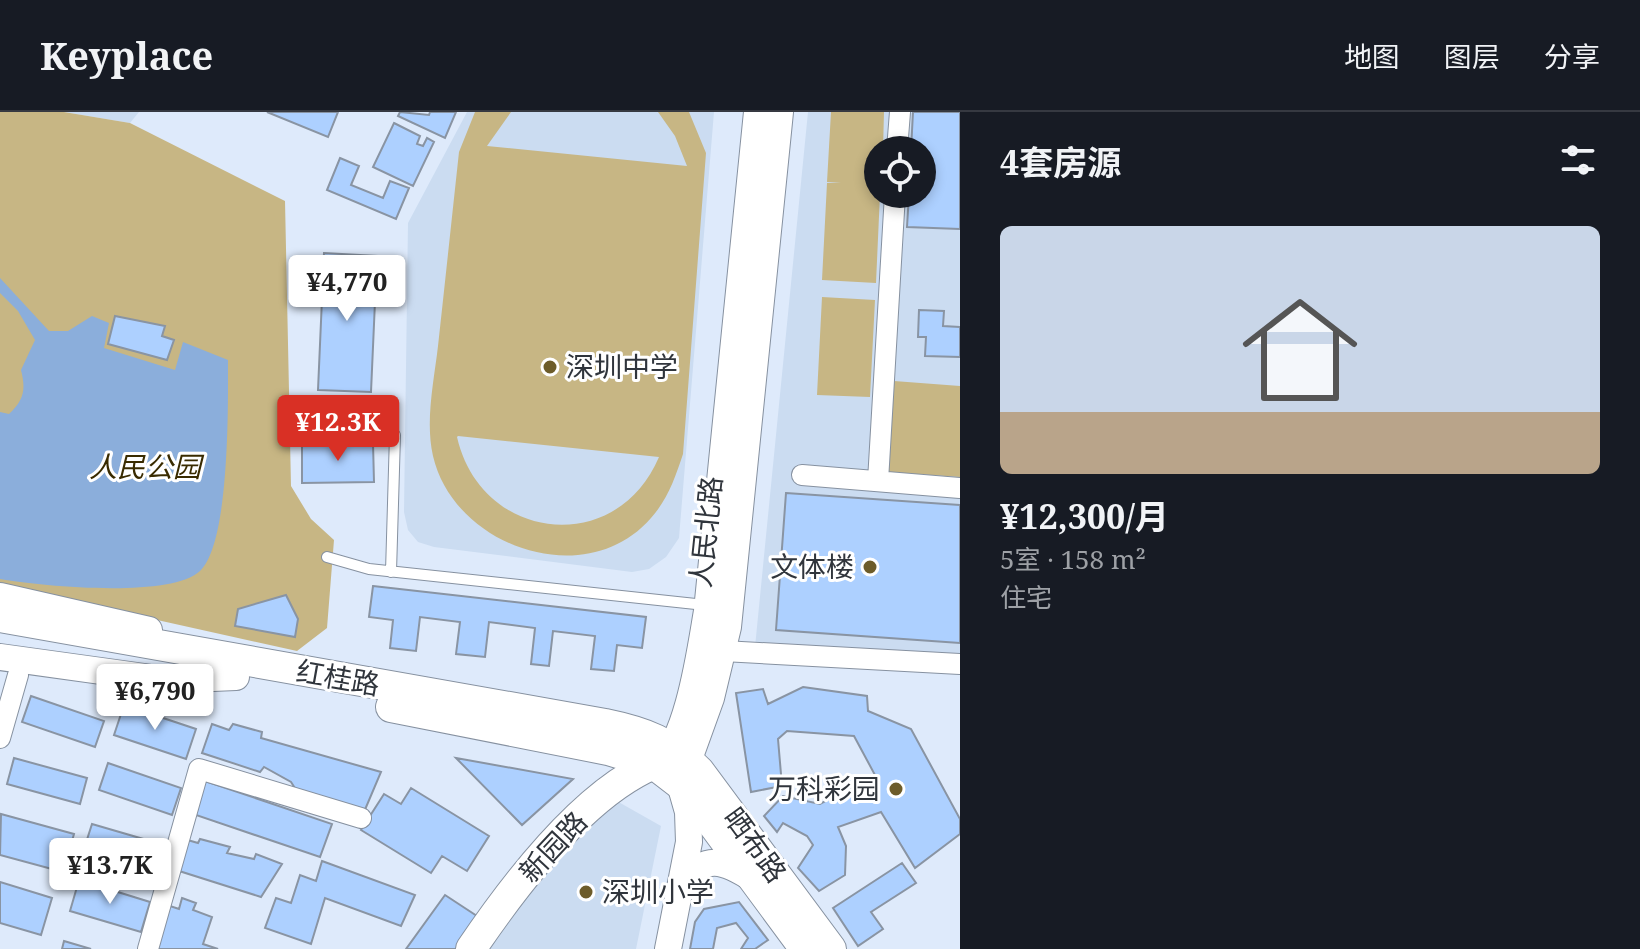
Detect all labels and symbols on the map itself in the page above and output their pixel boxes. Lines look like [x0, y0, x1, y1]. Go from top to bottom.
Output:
pin: ¥4,770 [282, 255, 412, 323]
place label: 深圳中学 [566, 347, 678, 385]
marker: 深圳中学 [541, 358, 559, 376]
pin: ¥12.3K [273, 395, 403, 463]
park label: 人民公园 [89, 447, 205, 485]
street label: 人民北路 [680, 474, 730, 590]
place label: 文体楼 [770, 547, 854, 585]
marker: 文体楼 [861, 558, 879, 576]
street label: 红桂路 [294, 651, 383, 703]
pin: ¥6,790 [90, 664, 220, 732]
place label: 万科彩园 [768, 769, 880, 807]
marker: 万科彩园 [887, 780, 905, 798]
street label: 晒布路 [716, 799, 796, 890]
street label: 新园路 [510, 803, 595, 890]
pin: ¥13.7K [45, 838, 175, 906]
place label: 深圳小学 [602, 872, 714, 910]
marker: 深圳小学 [577, 883, 595, 901]

